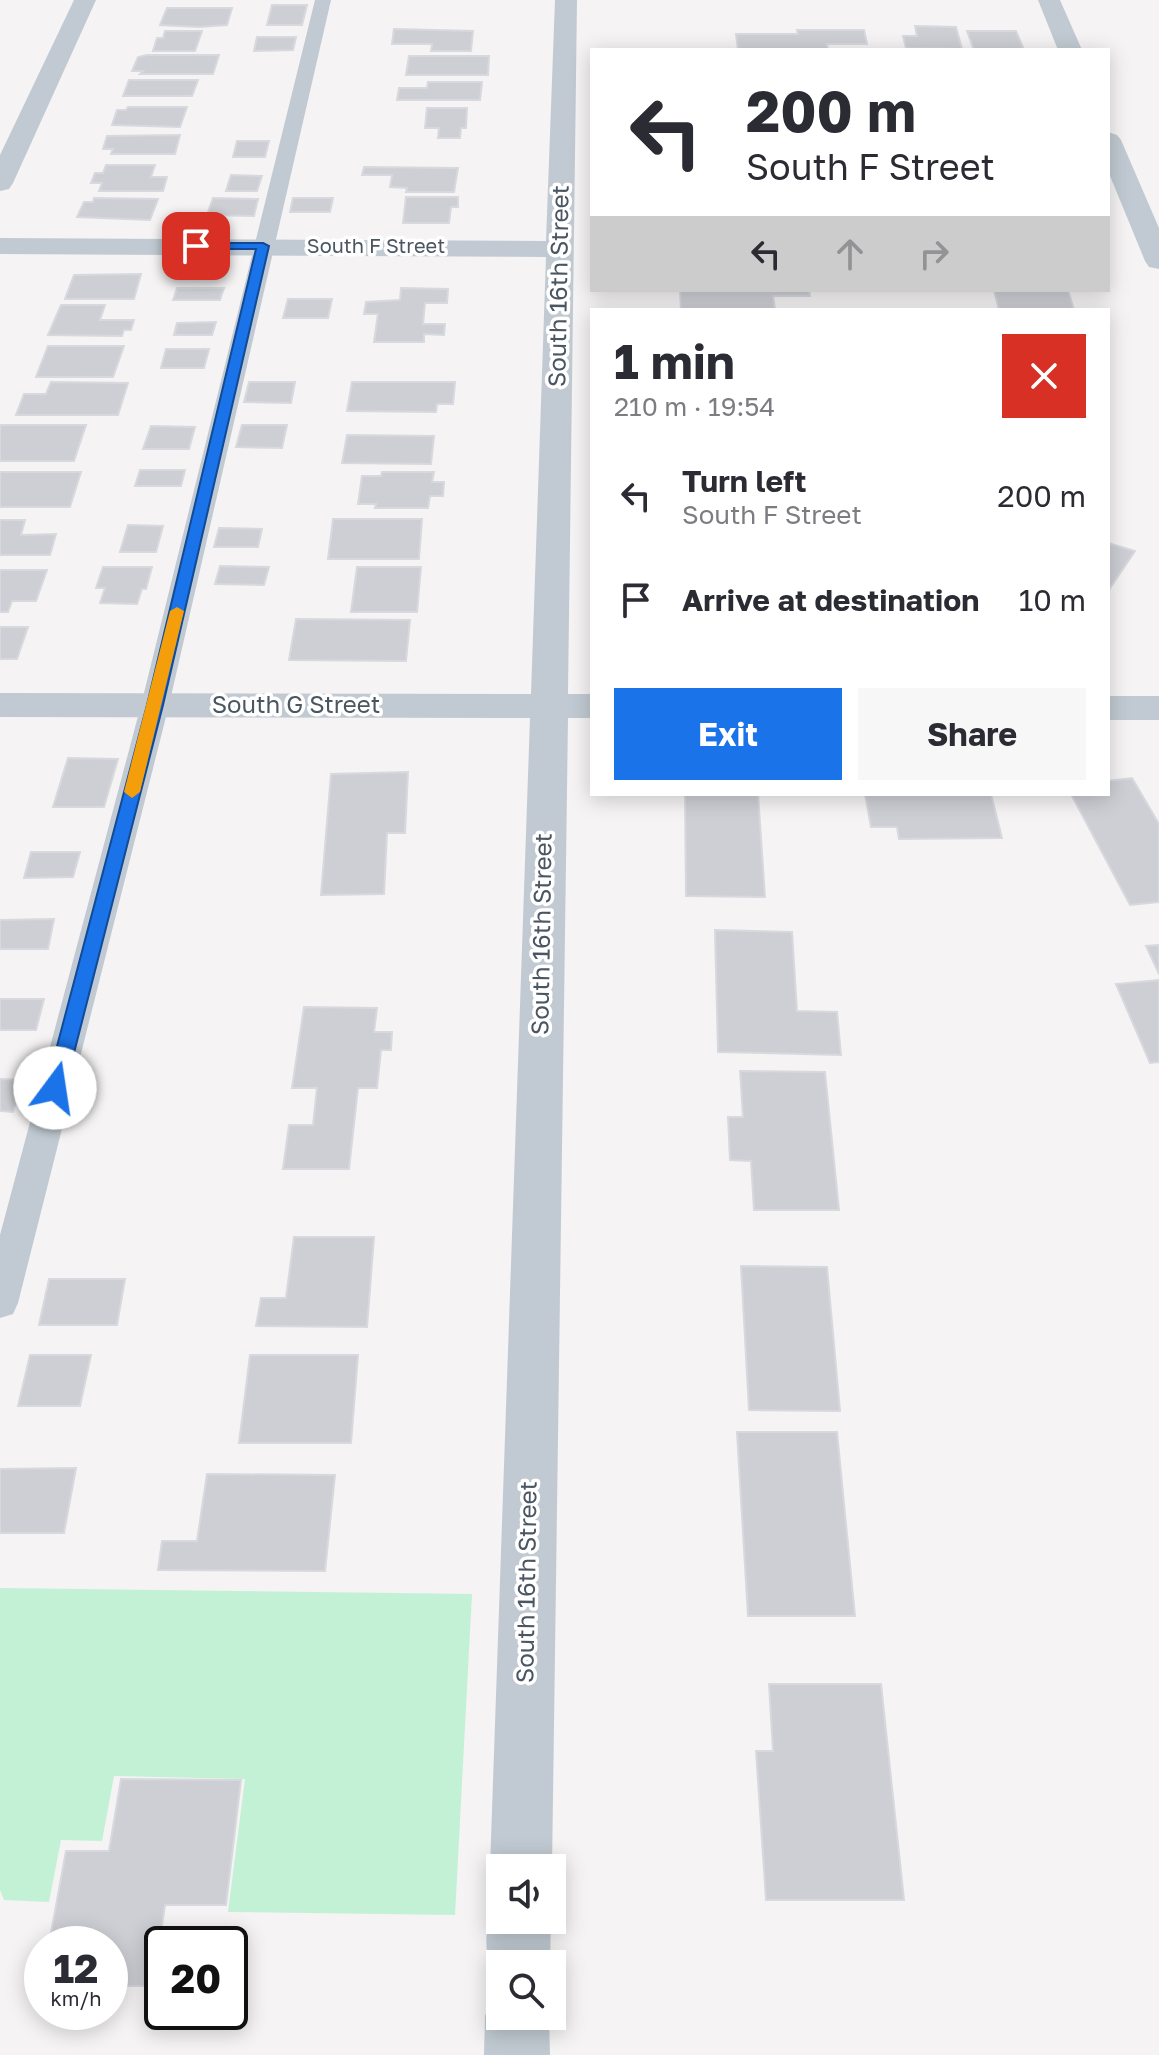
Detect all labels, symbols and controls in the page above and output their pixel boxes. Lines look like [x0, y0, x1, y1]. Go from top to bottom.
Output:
text: 200 m [746, 77, 916, 144]
icon: left [614, 80, 718, 184]
text: South F Street [746, 145, 995, 188]
street label: South 16th Street [541, 185, 574, 387]
pin [162, 212, 230, 280]
icon: arrive [174, 224, 218, 268]
icon: left [744, 232, 788, 276]
icon: ahead [828, 232, 872, 276]
icon: right [912, 232, 956, 276]
street label: South F Street [307, 233, 445, 257]
text: 1 min [614, 332, 735, 390]
button: close [1002, 334, 1086, 418]
text: 210 m · 19:54 [614, 391, 775, 422]
text: Turn left [682, 463, 807, 499]
icon: left [614, 474, 658, 518]
text: 200 m [997, 478, 1086, 514]
text: South F Street [682, 499, 862, 530]
icon: arrive [614, 578, 658, 622]
text: Arrive at destination [682, 582, 979, 618]
text: 10 m [1019, 582, 1086, 618]
button: Exit [614, 688, 842, 780]
button: Share [858, 688, 1086, 780]
street label: South G Street [212, 689, 380, 718]
street label: South 16th Street [524, 833, 557, 1035]
position arrow [13, 1046, 97, 1130]
street label: South 16th Street [509, 1481, 542, 1683]
map controls [486, 1854, 566, 2030]
button: sound [486, 1854, 566, 1934]
speed limit sign: 20 [144, 1926, 248, 2030]
text: 12 [54, 1944, 99, 1992]
button: search [486, 1950, 566, 2030]
text: km/h [51, 1986, 101, 2010]

